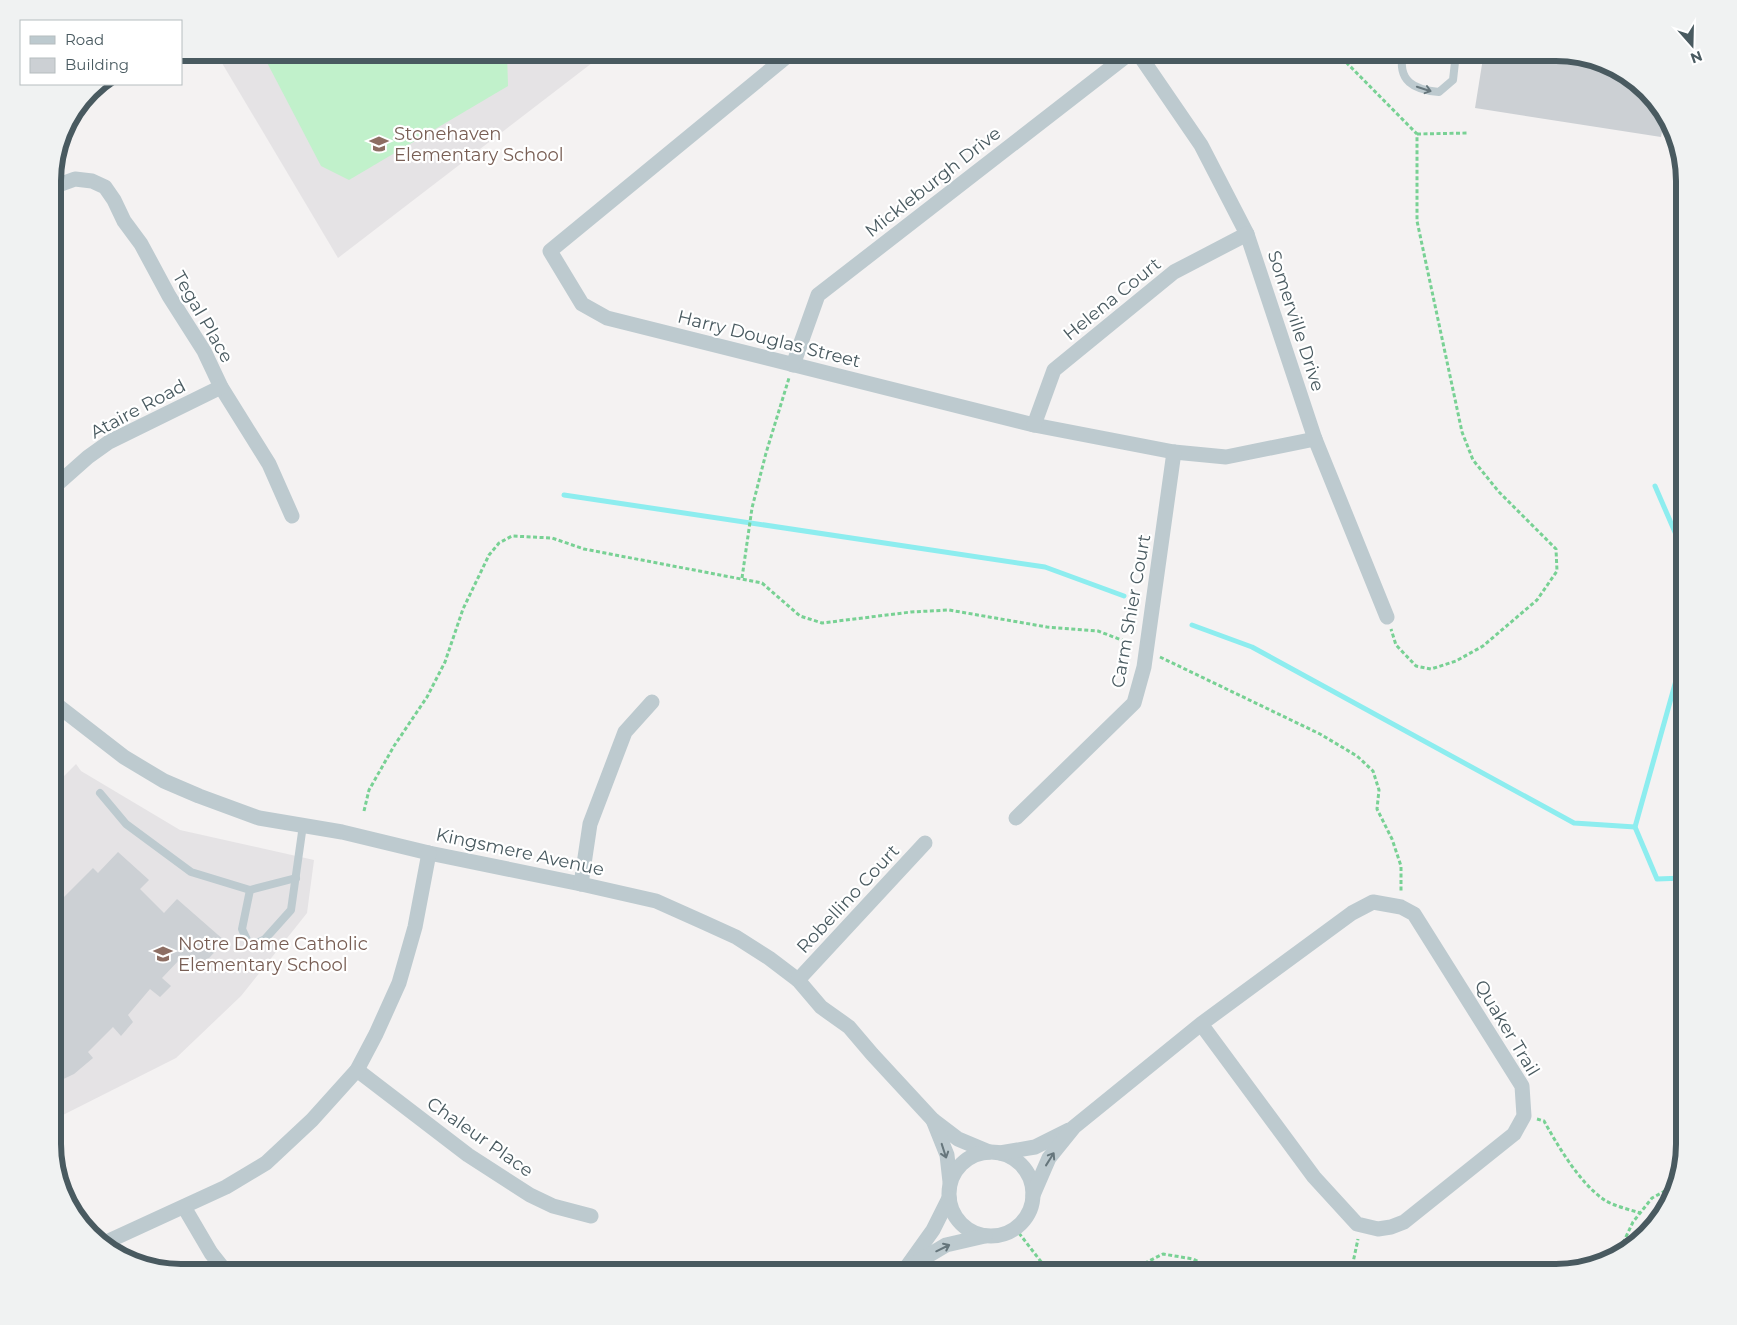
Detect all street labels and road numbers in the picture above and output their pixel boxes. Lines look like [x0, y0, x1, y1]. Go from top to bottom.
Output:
street label: Mickleburgh Drive [861, 122, 1005, 242]
street label: Somerville Drive [1263, 248, 1329, 394]
street label: Helena Court [1059, 253, 1165, 345]
street label: Tegal Place [168, 267, 238, 367]
street label: Harry Douglas Street [675, 306, 863, 372]
street label: Ataire Road [87, 375, 189, 443]
street label: Carm Shier Court [1107, 532, 1155, 690]
street label: Kingsmere Avenue [434, 823, 606, 881]
street label: Robellino Court [792, 840, 904, 958]
street label: Quaker Trail [1470, 976, 1544, 1080]
street label: Chaleur Place [423, 1092, 537, 1182]

